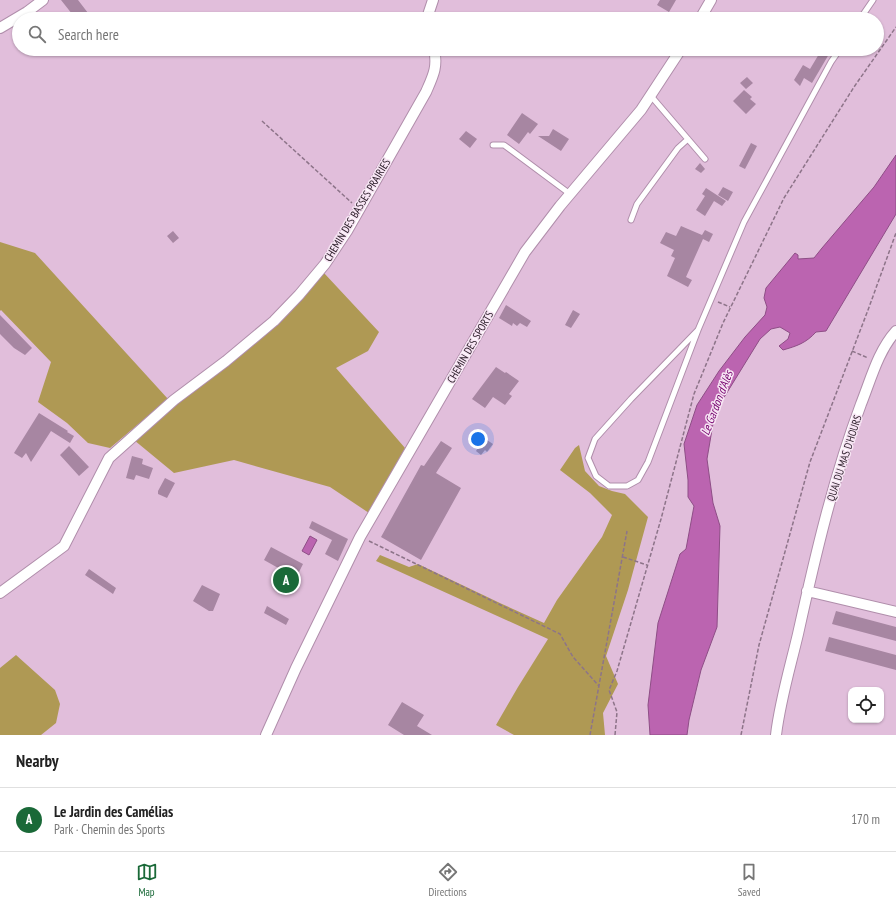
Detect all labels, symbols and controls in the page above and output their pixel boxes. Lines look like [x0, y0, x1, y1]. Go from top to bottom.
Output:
search box [12, 12, 884, 56]
icon: search [26, 23, 48, 45]
text: Search here [58, 25, 119, 44]
street label: CHEMIN DES BASSES PRAIRIES [321, 156, 393, 264]
street label: CHEMIN DES SPORTS [444, 308, 496, 386]
water label: Le Gardon d'Alès [697, 367, 736, 437]
street label: QUAI DU MAS D'HOURS [823, 413, 865, 503]
your location [468, 429, 488, 449]
pin: A [273, 565, 299, 595]
map controls [848, 687, 884, 723]
button: locate [848, 687, 884, 723]
text: Nearby [16, 750, 59, 772]
text: Le Jardin des Camélias [54, 802, 173, 821]
text: A [26, 811, 32, 828]
text: 170 m [851, 811, 880, 828]
text: Park · Chemin des Sports [54, 821, 165, 838]
tab: Map [136, 861, 158, 899]
tab: Directions [429, 861, 467, 899]
tab: Saved [738, 861, 760, 899]

